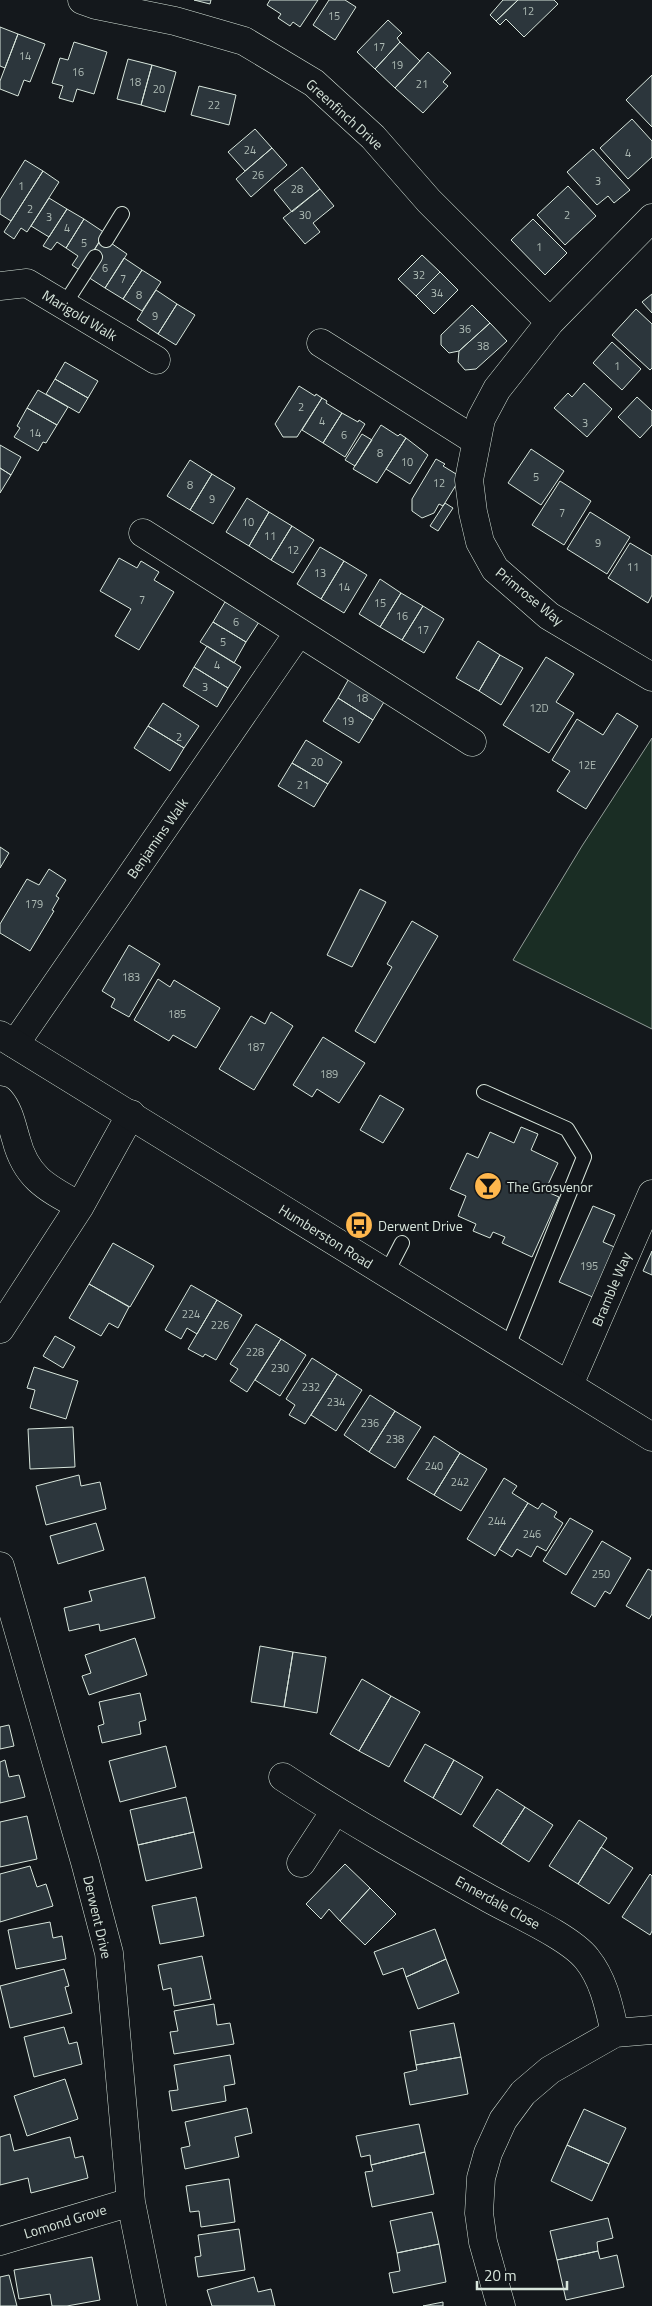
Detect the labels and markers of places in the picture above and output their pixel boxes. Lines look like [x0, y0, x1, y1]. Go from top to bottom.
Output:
bar icon: The Grosvenor [473, 1171, 503, 1201]
place label: The Grosvenor [507, 1176, 593, 1197]
bus stop icon: Derwent Drive [344, 1210, 374, 1240]
place label: Derwent Drive [378, 1215, 463, 1236]

